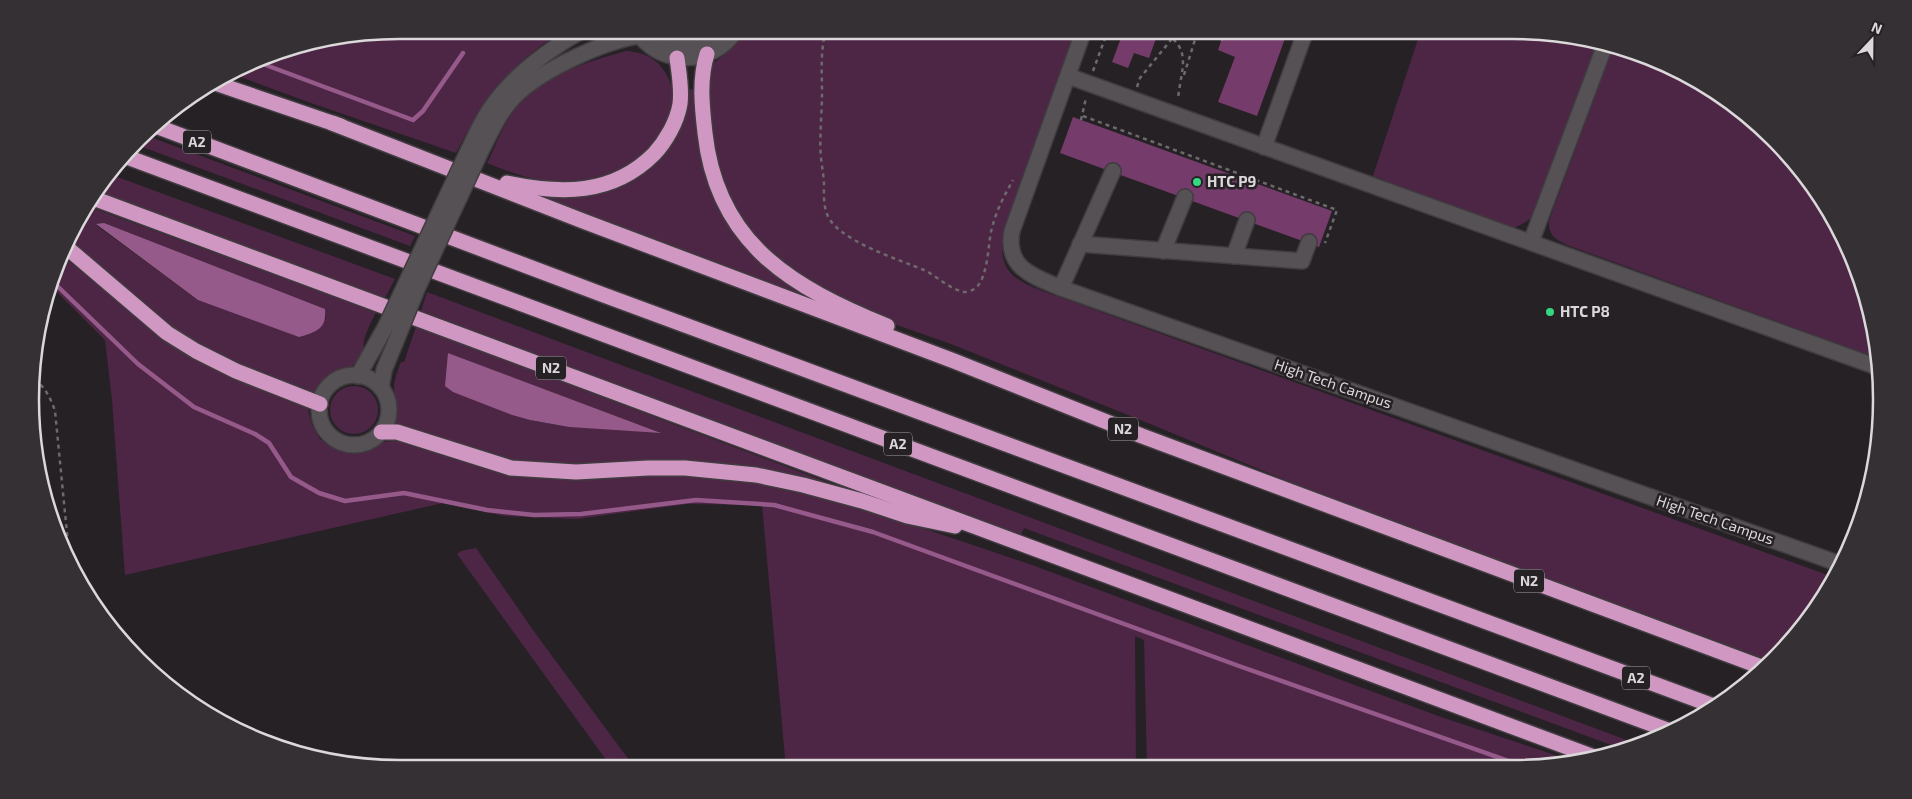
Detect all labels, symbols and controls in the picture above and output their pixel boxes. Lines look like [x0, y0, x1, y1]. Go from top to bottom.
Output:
north arrow [1847, 15, 1897, 65]
text: N [1869, 18, 1885, 37]
road number: A2 [183, 130, 211, 154]
place label: HTC P9 [1207, 172, 1257, 190]
marker: HTC P9 [1191, 176, 1203, 188]
place label: HTC P8 [1560, 302, 1610, 320]
marker: HTC P8 [1544, 306, 1556, 318]
street label: High Tech Campus [1272, 355, 1394, 412]
road number: N2 [536, 356, 566, 379]
road number: N2 [1108, 418, 1138, 440]
road number: A2 [884, 432, 912, 456]
street label: High Tech Campus [1654, 491, 1776, 548]
road number: N2 [1514, 570, 1544, 592]
road number: A2 [1622, 666, 1650, 690]

